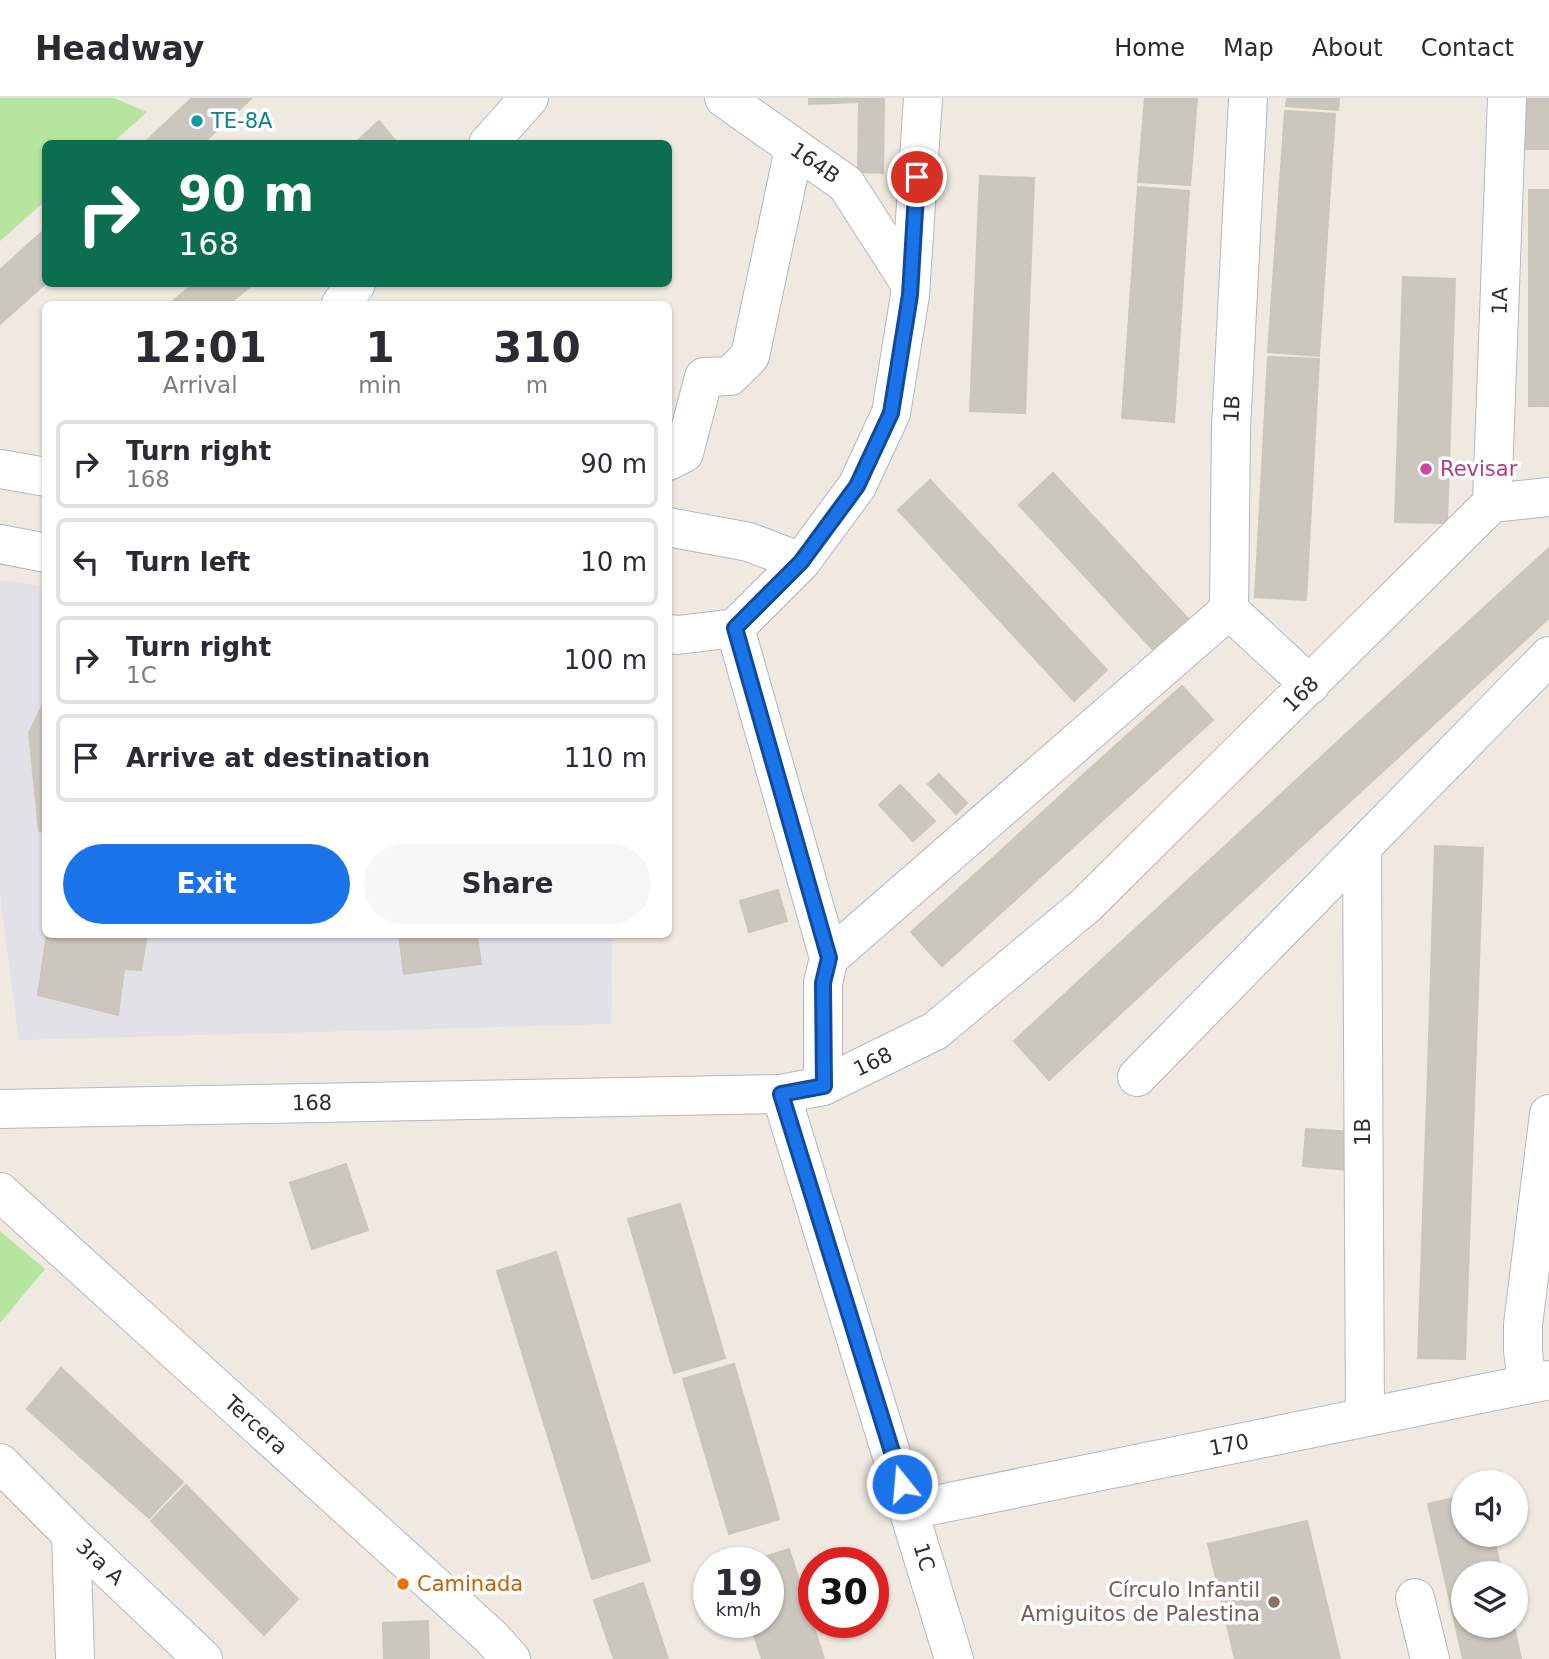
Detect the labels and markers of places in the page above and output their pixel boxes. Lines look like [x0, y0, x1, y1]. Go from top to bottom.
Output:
place label: TE-8A [210, 109, 273, 133]
marker: TE-8A [189, 113, 205, 129]
pin [887, 147, 947, 207]
place label: Revisar [1440, 457, 1518, 481]
marker: Revisar [1418, 461, 1434, 477]
place label: Caminada [417, 1572, 523, 1596]
marker: Caminada [395, 1576, 411, 1592]
place label: Círculo Infantil Amiguitos de Palestina [1021, 1578, 1260, 1626]
marker: Círculo Infantil Amiguitos de Palestina [1266, 1594, 1282, 1610]

